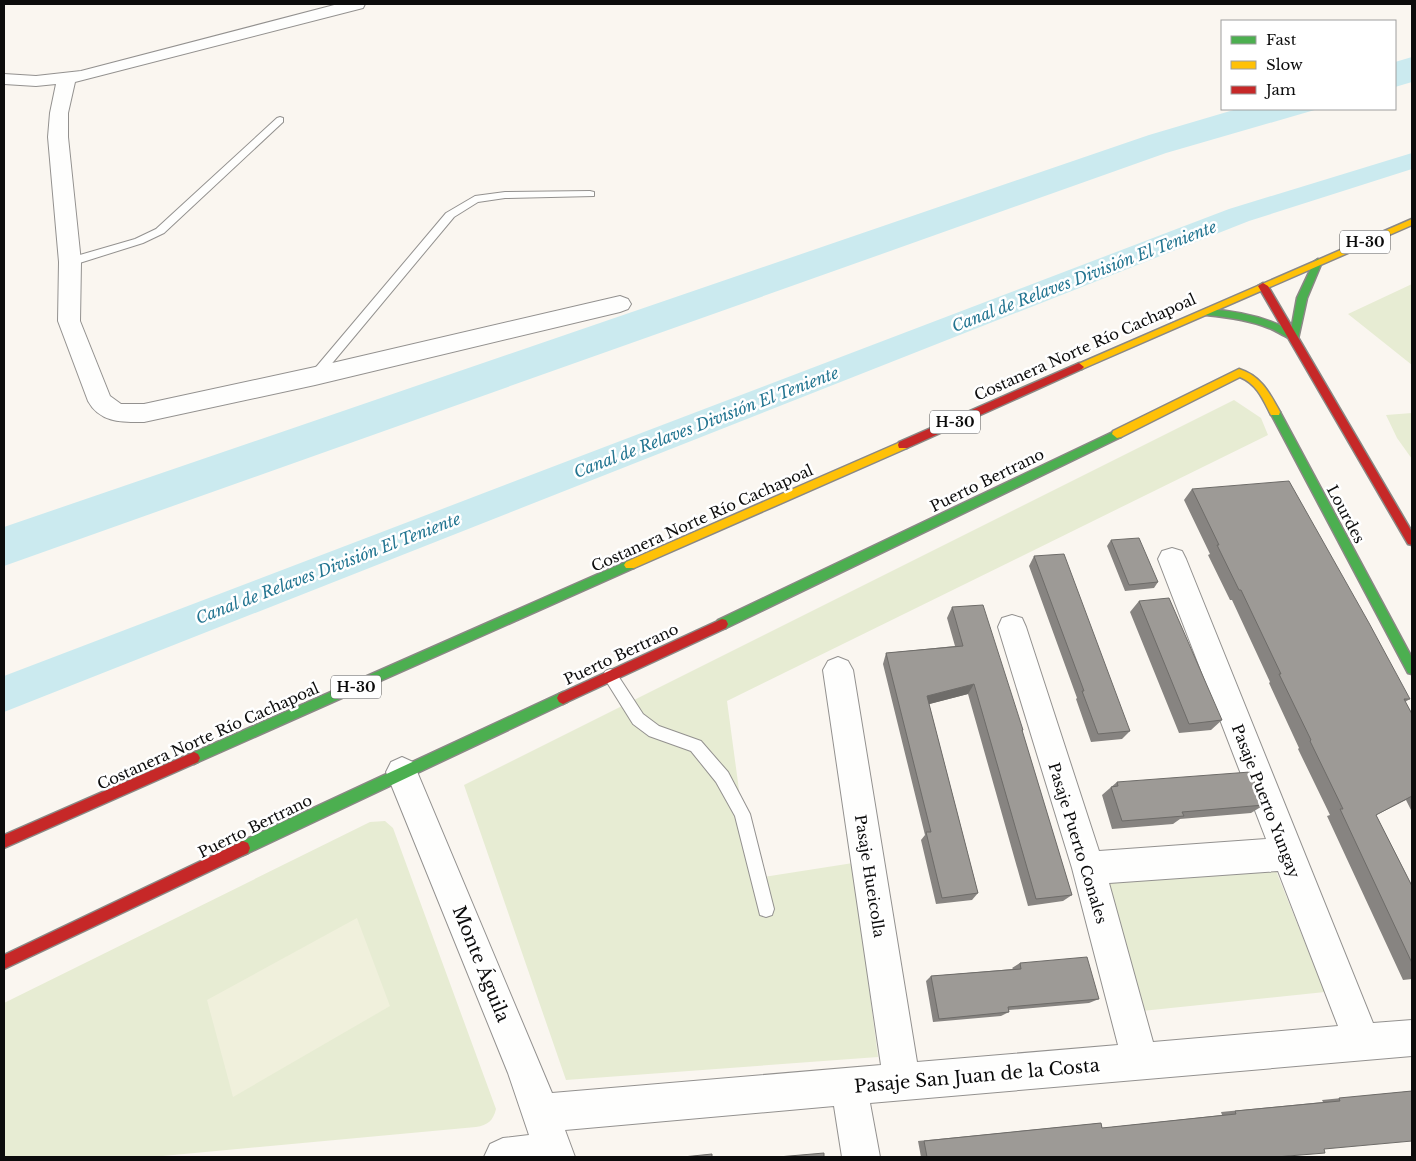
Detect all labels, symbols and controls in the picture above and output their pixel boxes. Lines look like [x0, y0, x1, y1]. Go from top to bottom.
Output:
legend [1221, 20, 1396, 110]
text: Fast [1266, 30, 1297, 49]
text: Slow [1266, 55, 1303, 74]
text: Jam [1264, 80, 1296, 99]
water label: Canal de Relaves División El Teniente [949, 216, 1220, 336]
road number: H-30 [1340, 230, 1390, 253]
street label: Costanera Norte Río Cachapoal [971, 289, 1199, 405]
water label: Canal de Relaves División El Teniente [571, 362, 842, 482]
road number: H-30 [930, 411, 980, 434]
street label: Puerto Bertrano [927, 444, 1047, 516]
street label: Costanera Norte Río Cachapoal [588, 460, 816, 576]
street label: Lourdes [1323, 482, 1369, 547]
water label: Canal de Relaves División El Teniente [193, 508, 464, 628]
street label: Puerto Bertrano [561, 619, 682, 689]
road number: H-30 [331, 676, 381, 699]
street label: Costanera Norte Río Cachapoal [94, 678, 322, 794]
street label: Pasaje Puerto Yungay [1228, 721, 1304, 881]
street label: Pasaje Puerto Conales [1044, 760, 1112, 926]
street label: Puerto Bertrano [195, 790, 315, 862]
street label: Pasaje Hueicolla [851, 813, 889, 940]
street label: Monte Águila [448, 902, 515, 1025]
street label: Pasaje San Juan de la Costa [853, 1054, 1101, 1098]

